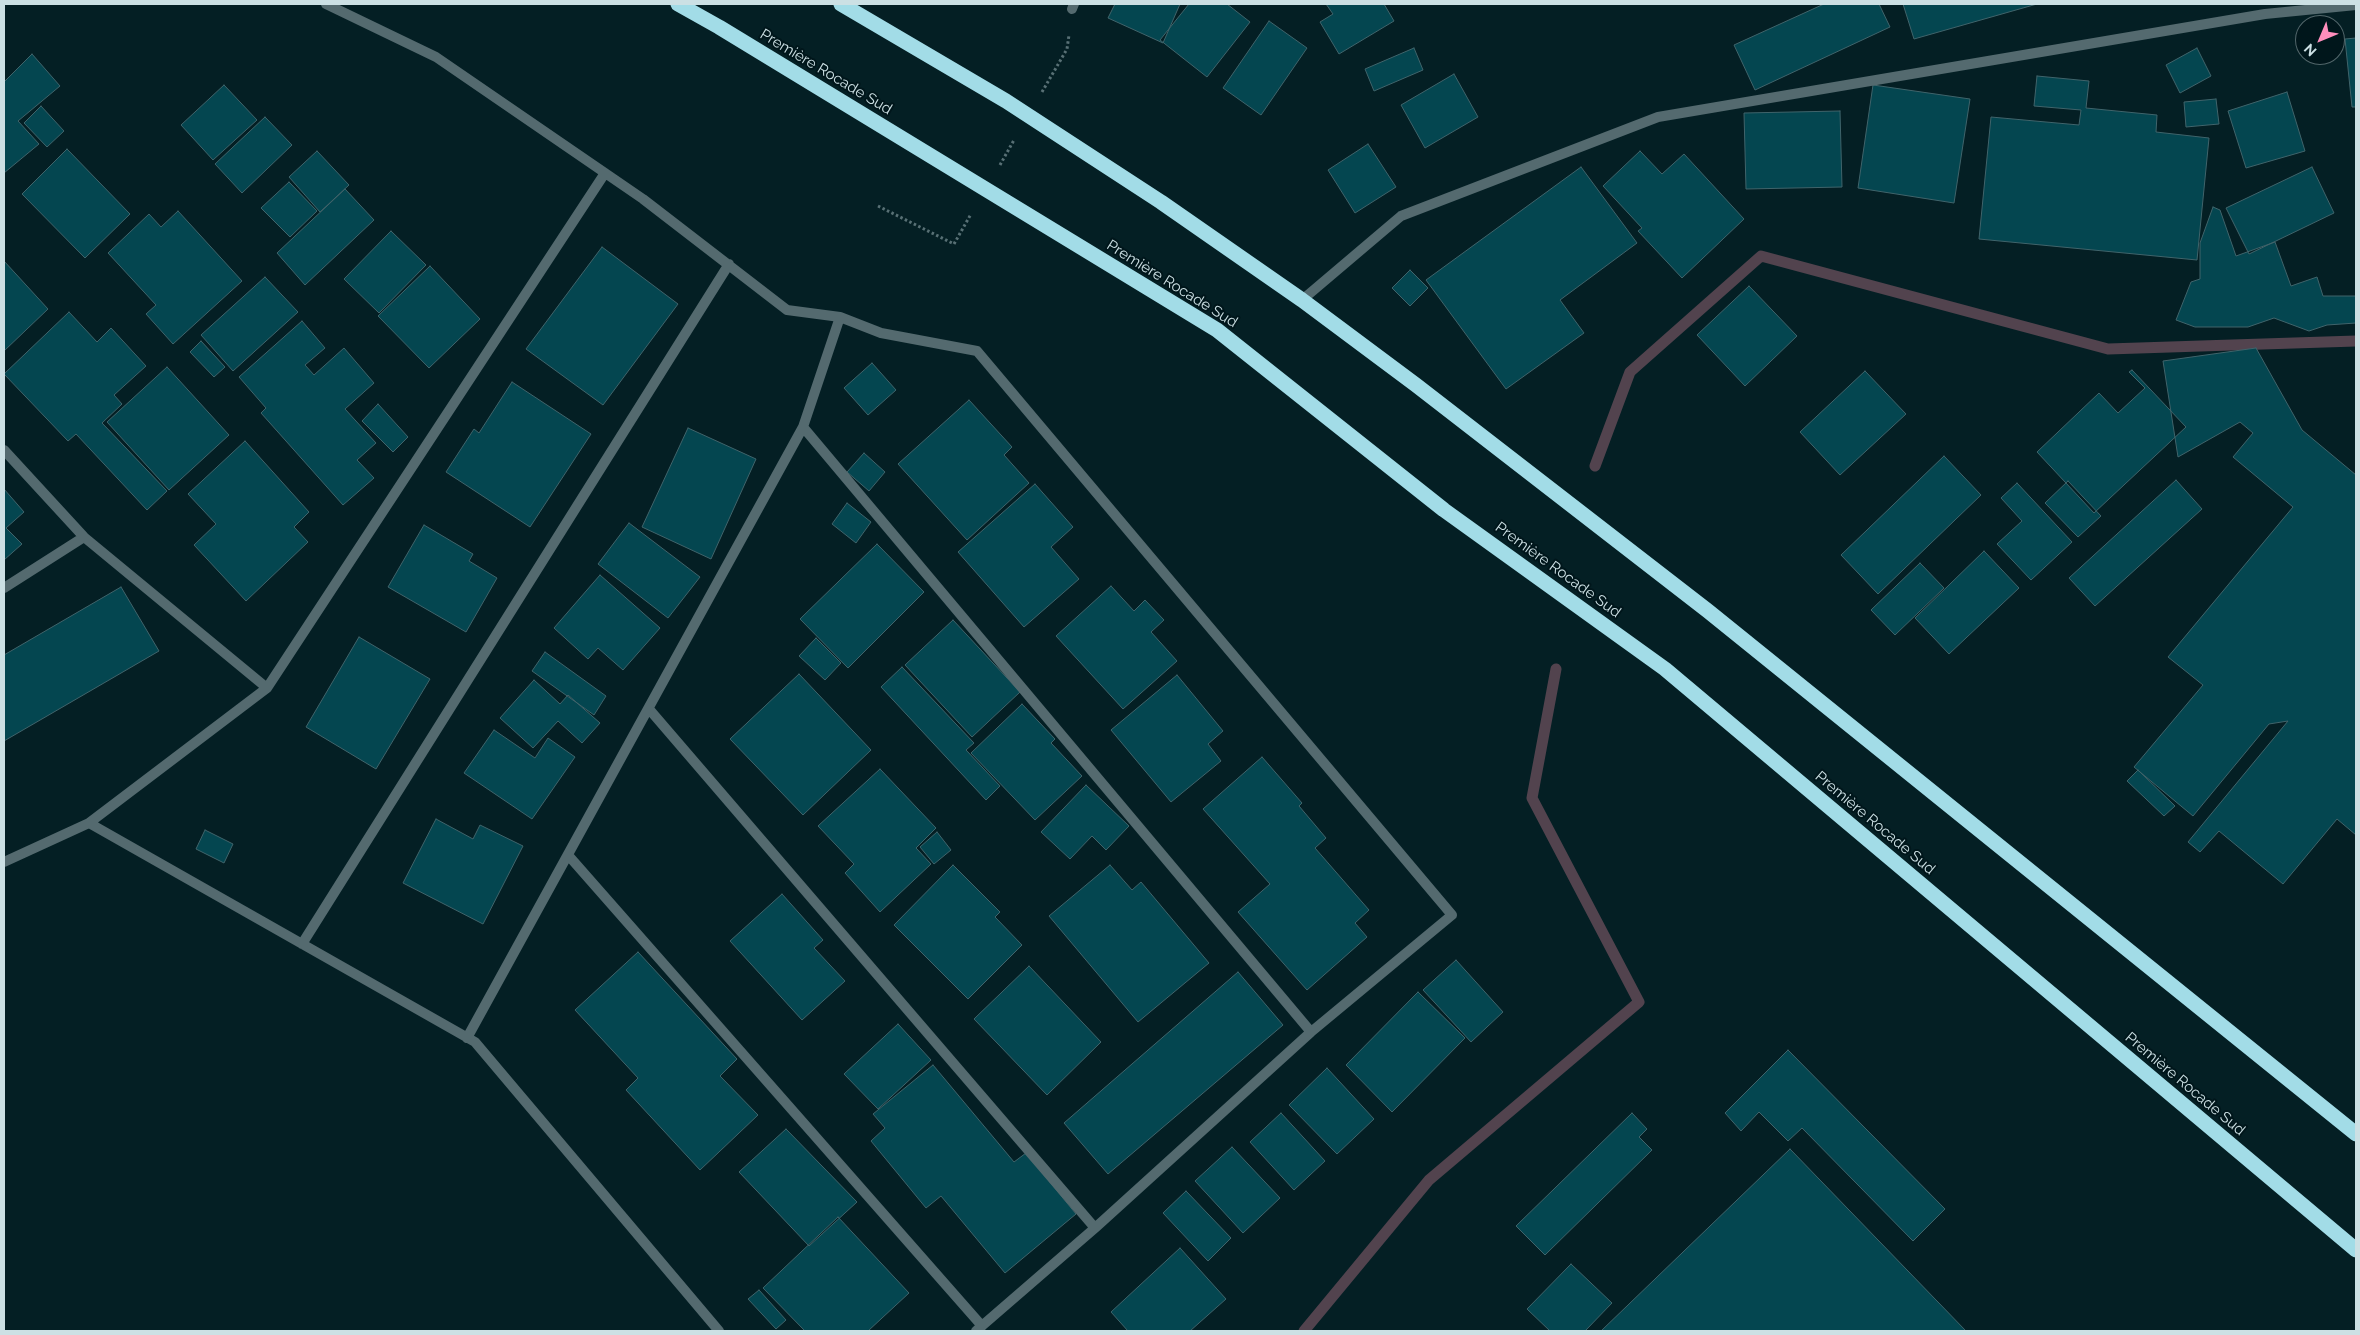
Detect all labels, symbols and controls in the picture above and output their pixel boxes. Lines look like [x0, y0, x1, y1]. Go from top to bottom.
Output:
north arrow [2295, 15, 2345, 65]
street label: Première Rocade Sud [757, 25, 895, 119]
text: N [2301, 40, 2320, 59]
street label: Première Rocade Sud [1103, 236, 1241, 332]
street label: Première Rocade Sud [1492, 518, 1624, 622]
street label: Première Rocade Sud [1811, 768, 1939, 878]
street label: Première Rocade Sud [2121, 1029, 2249, 1139]

